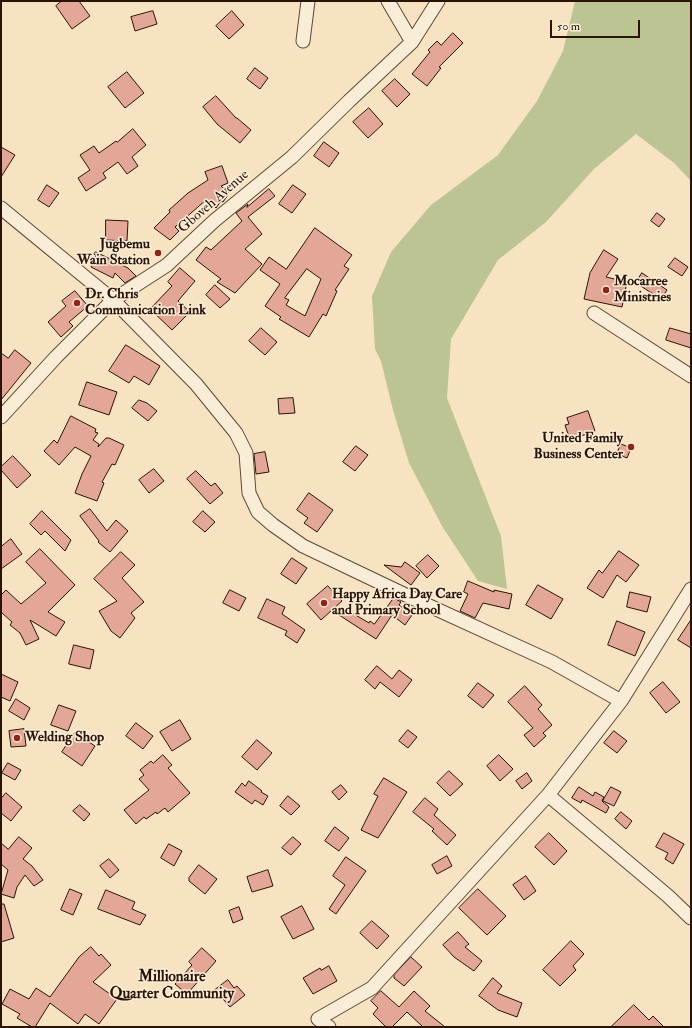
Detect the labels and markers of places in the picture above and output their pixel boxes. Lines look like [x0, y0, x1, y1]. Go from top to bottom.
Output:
place label: Jugbemu Wain Station [77, 237, 150, 270]
marker: Jugbemu Wain Station [153, 248, 163, 258]
place label: Mocarree Ministries [614, 274, 671, 306]
marker: Mocarree Ministries [601, 285, 611, 295]
place label: Dr. Chris Communication Link [85, 287, 206, 320]
marker: Dr. Chris Communication Link [72, 298, 82, 308]
place label: United Family Business Center [534, 431, 623, 464]
marker: United Family Business Center [626, 442, 636, 452]
place label: Happy Africa Day Care and Primary School [332, 587, 462, 620]
marker: Happy Africa Day Care and Primary School [319, 598, 329, 608]
place label: Welding Shop [25, 730, 104, 746]
marker: Welding Shop [12, 733, 22, 743]

